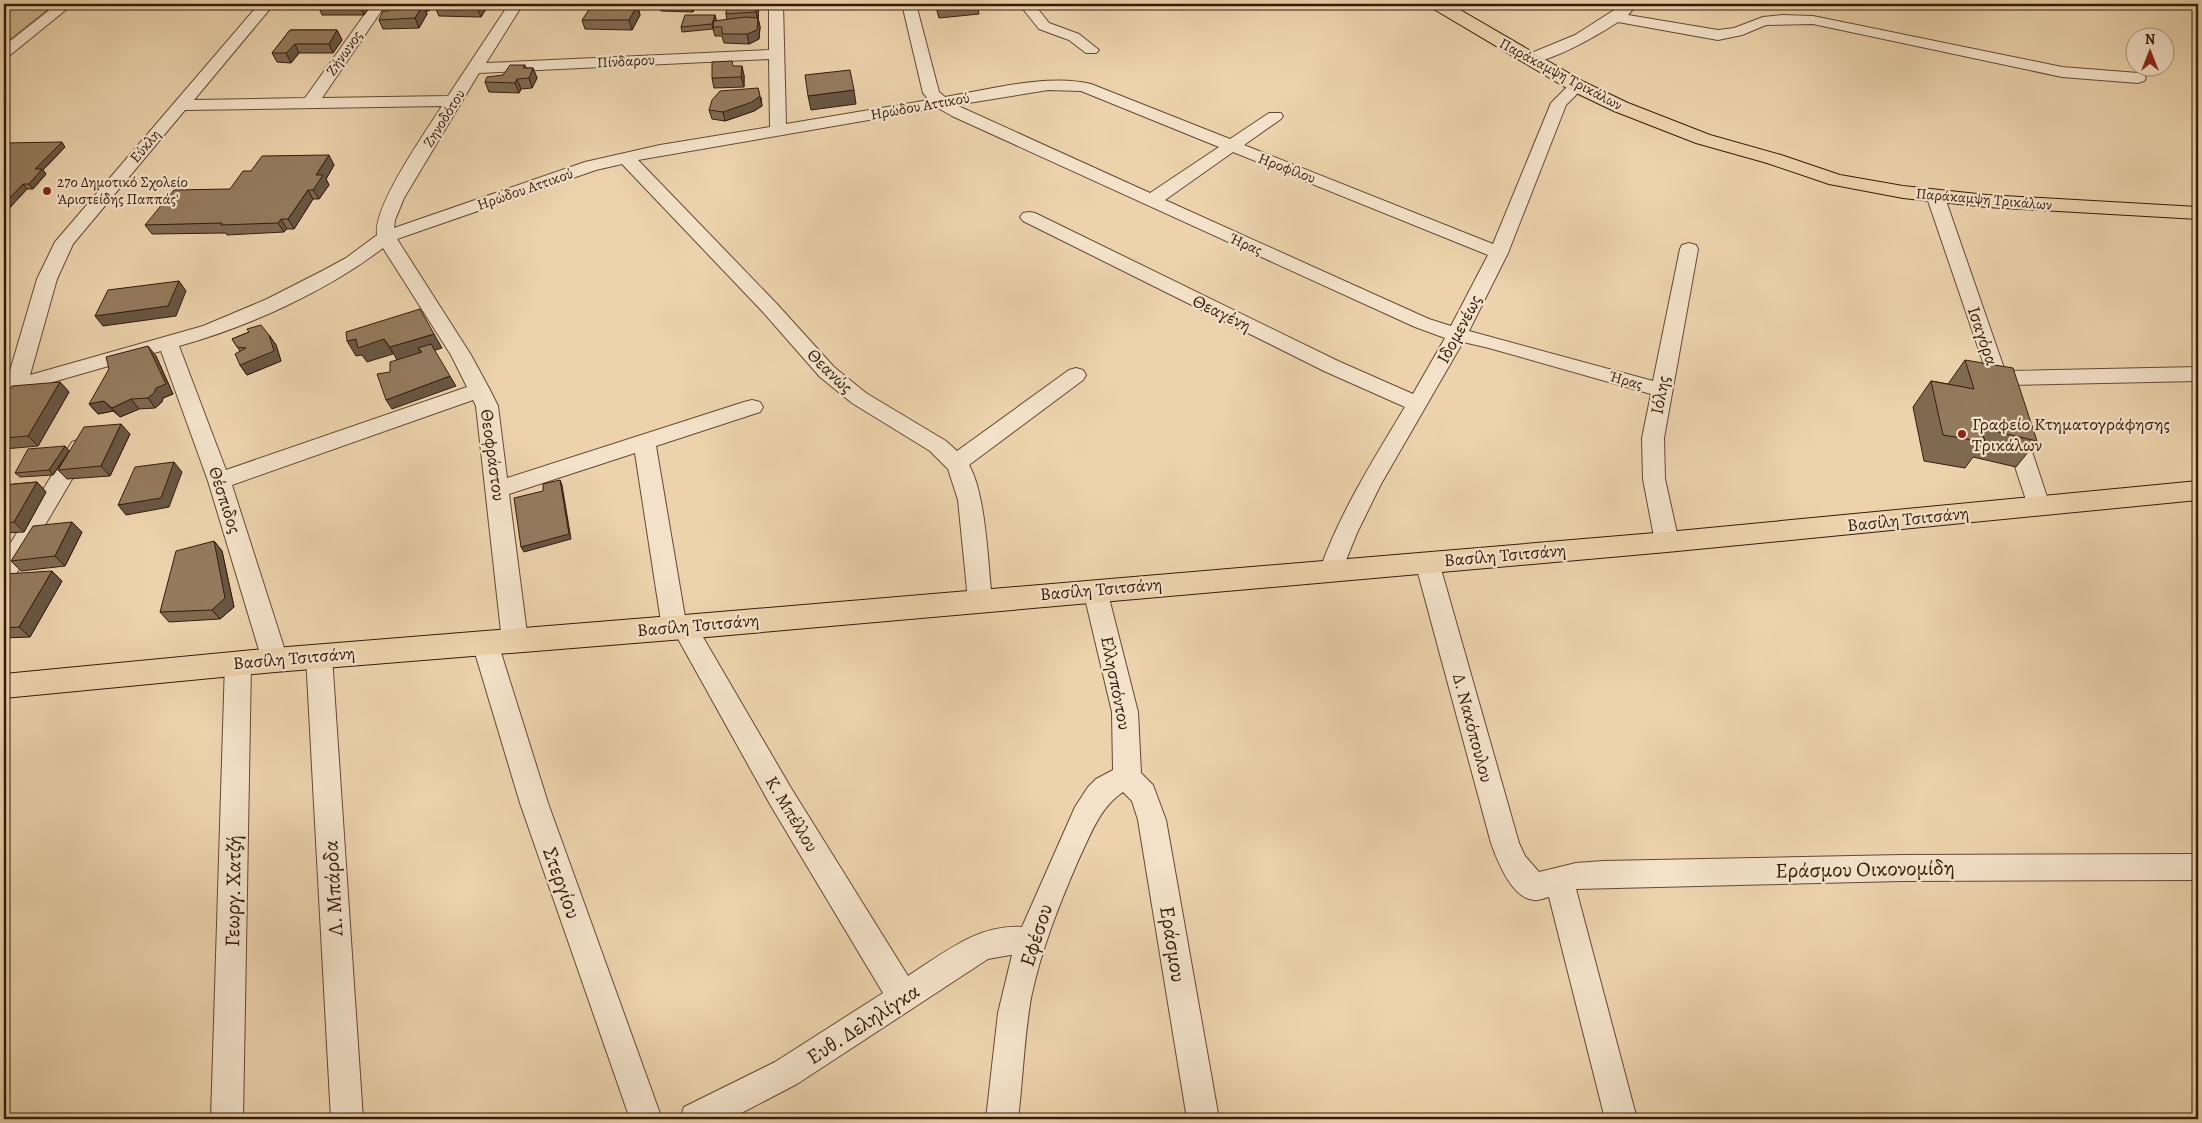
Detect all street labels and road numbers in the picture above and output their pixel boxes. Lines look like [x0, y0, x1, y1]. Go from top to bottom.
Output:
street label: Ζήνωνος [321, 26, 367, 80]
street label: Παράκαμψη Τρικάλων [1496, 33, 1626, 115]
street label: Πίνδαρου [597, 49, 656, 73]
street label: Ζηνοδότου [418, 85, 470, 151]
street label: Ηρώδου Αττικού [869, 87, 971, 125]
street label: Εύκλη [125, 125, 165, 167]
street label: Ηροφίλου [1255, 148, 1319, 188]
street label: Ηρώδου Αττικού [474, 163, 576, 215]
street label: Παράκαμψη Τρικάλων [1915, 183, 2053, 215]
street label: Ήρας [1226, 228, 1266, 260]
street label: Θεαγένη [1189, 289, 1255, 337]
street label: Ιδομενέως [1431, 290, 1487, 368]
street label: Ισαγόρα [1962, 303, 2004, 369]
street label: Θεανώς [802, 343, 858, 399]
street label: Ήρας [1607, 366, 1645, 394]
street label: Ιόλης [1645, 374, 1675, 416]
street label: Θεοφράστου [475, 408, 511, 502]
street label: Θέσπιδος [203, 463, 247, 537]
street label: Βασίλη Τσιτσάνη [1846, 501, 1970, 537]
street label: Βασίλη Τσιτσάνη [1443, 538, 1567, 572]
street label: Βασίλη Τσιτσάνη [1039, 572, 1163, 606]
street label: Βασίλη Τσιτσάνη [636, 608, 760, 642]
street label: Ελλησπόντου [1095, 634, 1137, 732]
street label: Βασίλη Τσιτσάνη [232, 641, 356, 675]
street label: Δ. Νακόπουλου [1447, 671, 1499, 785]
street label: Κ. Μπέλλου [760, 772, 824, 856]
street label: Γεωργ. Χατζή [218, 835, 248, 947]
street label: Λ. Μπάρδα [317, 839, 350, 938]
street label: Στεργίου [536, 843, 588, 923]
street label: Εράσμου Οικονομίδη [1775, 853, 1955, 885]
street label: Εφέσου [1013, 900, 1059, 970]
street label: Εράσμου [1153, 904, 1193, 984]
street label: Ευθ. Δεληλίγκα [801, 977, 925, 1071]

